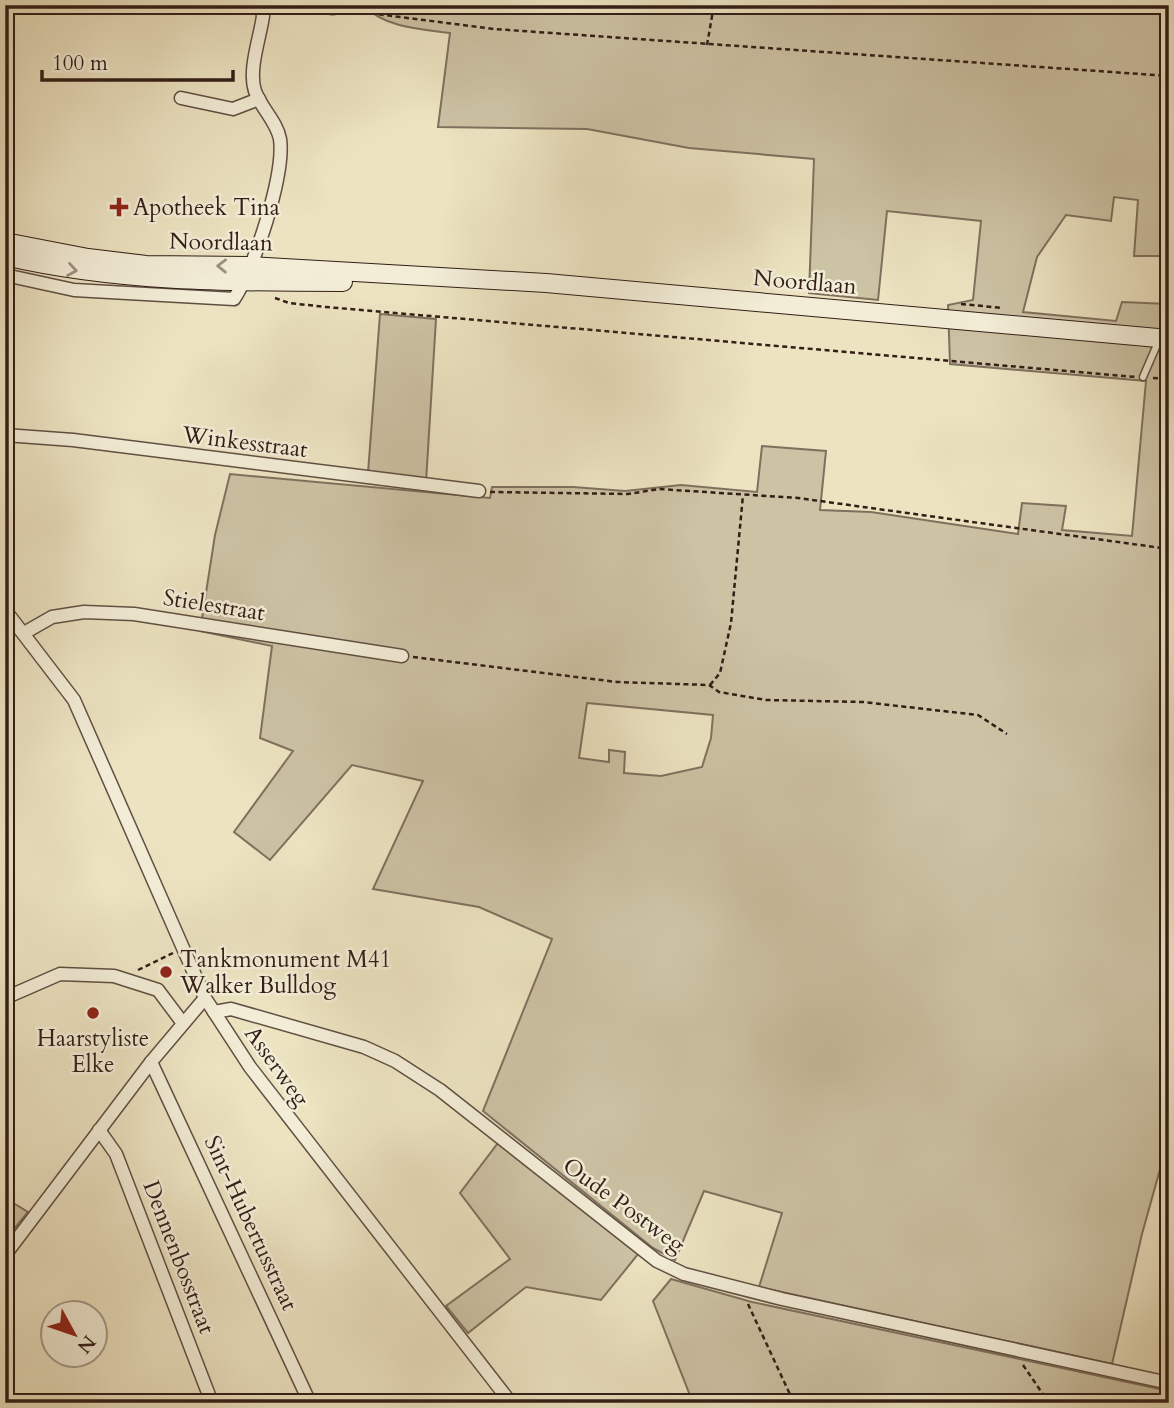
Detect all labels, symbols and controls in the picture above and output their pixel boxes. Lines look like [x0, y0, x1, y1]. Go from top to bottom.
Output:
scale bar [42, 38, 233, 82]
text: 100 m [52, 49, 108, 78]
place label: Apotheek Tina [133, 192, 280, 223]
marker: Apotheek Tina [111, 199, 127, 215]
street label: Noordlaan [169, 226, 273, 258]
one-way arrow [216, 258, 227, 273]
one-way arrow [66, 262, 78, 277]
street label: Noordlaan [752, 262, 858, 302]
street label: Winkesstraat [180, 419, 309, 465]
street label: Stielestraat [161, 582, 267, 628]
place label: Tankmonument M41 Walker Bulldog [179, 944, 391, 1001]
marker: Tankmonument M41 Walker Bulldog [158, 964, 174, 980]
marker: Haarstyliste Elke [85, 1005, 101, 1021]
street label: Asserweg [237, 1020, 317, 1113]
place label: Haarstyliste Elke [37, 1023, 149, 1080]
street label: Sint-Hubertusstraat [197, 1130, 305, 1316]
street label: Oude Postweg [557, 1150, 691, 1260]
street label: Dennenbosstraat [136, 1176, 222, 1338]
north arrow [38, 1300, 108, 1370]
text: N [71, 1330, 102, 1359]

